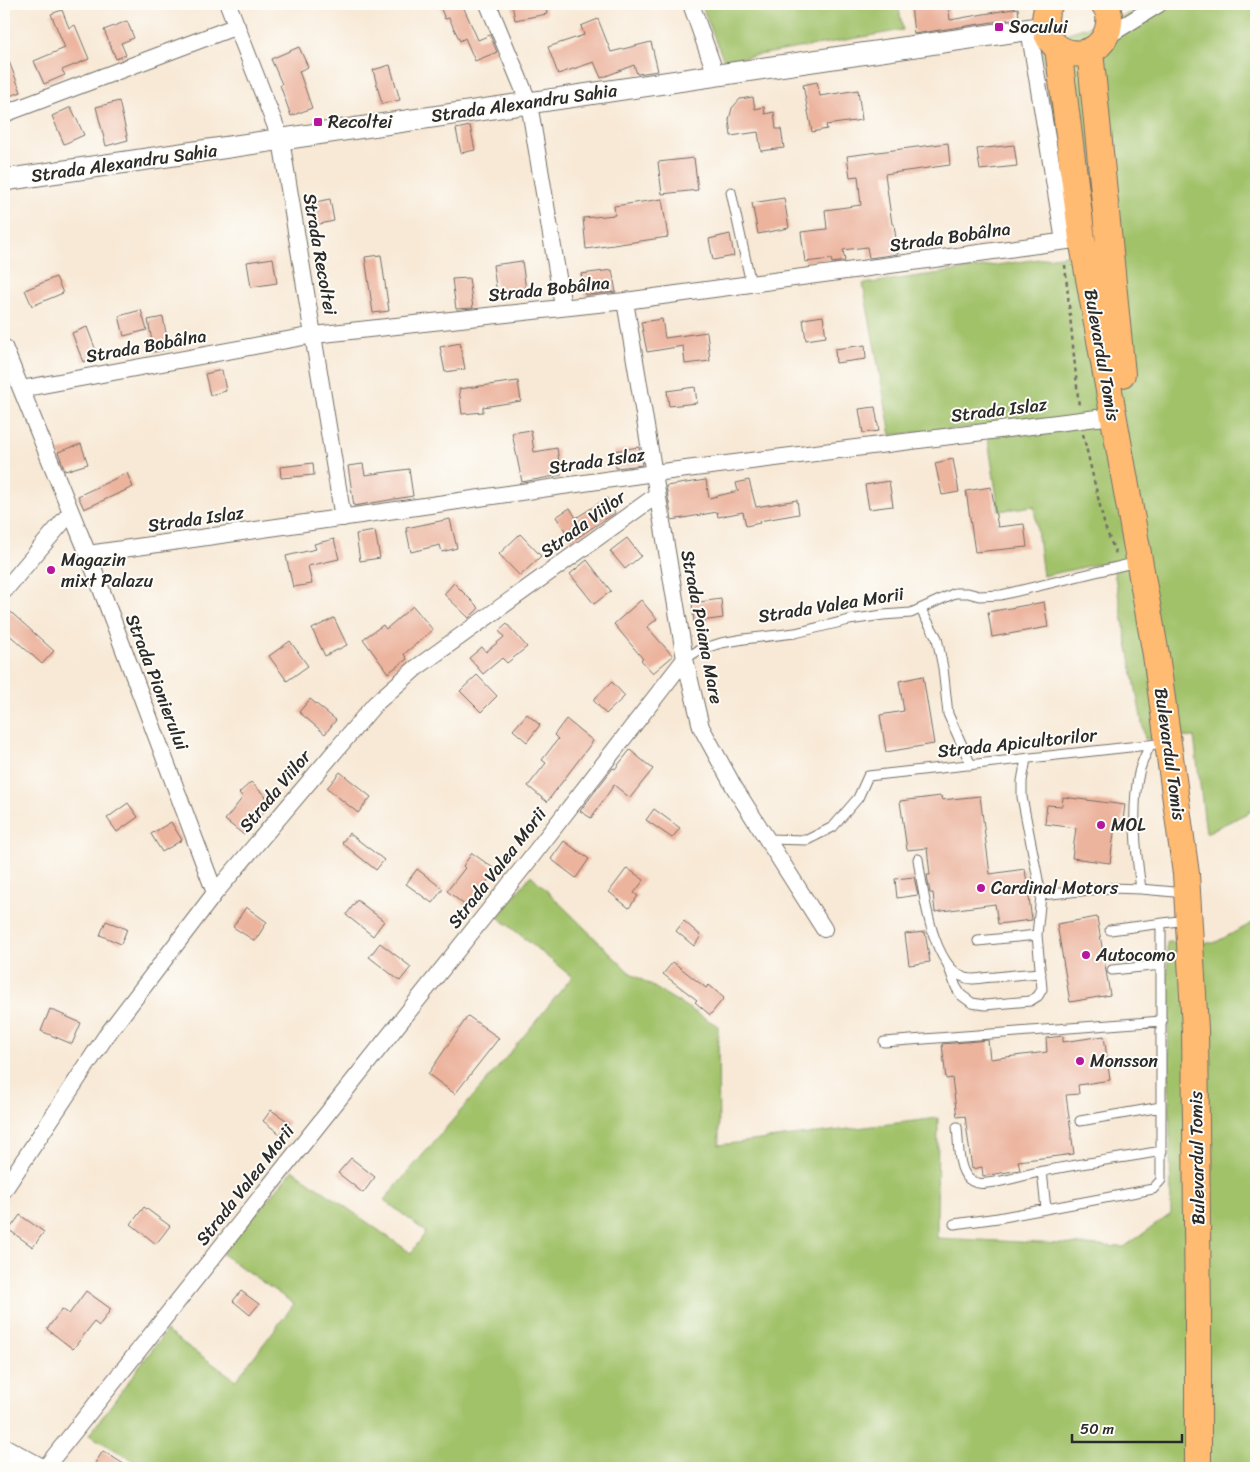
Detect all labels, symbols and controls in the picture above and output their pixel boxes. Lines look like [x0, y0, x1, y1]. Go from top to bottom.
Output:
place label: Socului [1009, 11, 1069, 43]
marker: Socului [993, 21, 1005, 33]
street label: Strada Alexandru Sahia [429, 74, 620, 132]
place label: Recoltei [328, 106, 393, 138]
marker: Recoltei [312, 116, 324, 128]
street label: Strada Alexandru Sahia [29, 134, 220, 192]
street label: Strada Recoltei [294, 191, 347, 318]
street label: Strada Bobâlna [887, 213, 1013, 261]
street label: Strada Bobâlna [487, 267, 611, 311]
street label: Bulevardul Tomis [1075, 286, 1129, 424]
street label: Strada Bobâlna [83, 320, 209, 372]
street label: Strada Islaz [949, 388, 1049, 432]
street label: Strada Islaz [547, 438, 648, 484]
street label: Strada Viilor [533, 481, 634, 566]
street label: Strada Islaz [146, 496, 247, 542]
place label: Magazin mixt Palazu [61, 544, 154, 597]
street label: Strada Poiana Mare [671, 547, 733, 707]
marker: Magazin mixt Palazu [45, 564, 57, 576]
street label: Strada Valea Morii [756, 578, 907, 632]
street label: Strada Pionierului [116, 609, 198, 756]
street label: Bulevardul Tomis [1145, 686, 1195, 823]
street label: Strada Apicultorilor [936, 719, 1100, 767]
street label: Strada Viilor [231, 741, 320, 840]
street label: Strada Valea Morii [439, 799, 555, 936]
place label: MOL [1111, 809, 1146, 841]
marker: MOL [1095, 819, 1107, 831]
place label: Cardinal Motors [991, 872, 1119, 904]
marker: Cardinal Motors [975, 882, 987, 894]
place label: Autocomo [1095, 939, 1175, 971]
marker: Autocomo [1080, 949, 1092, 961]
place label: Monsson [1090, 1045, 1158, 1077]
marker: Monsson [1074, 1055, 1086, 1067]
street label: Bulevardul Tomis [1180, 1090, 1214, 1225]
street label: Strada Valea Morii [187, 1116, 303, 1253]
scale bar [1072, 1412, 1182, 1444]
text: 50 m [1080, 1416, 1115, 1442]

